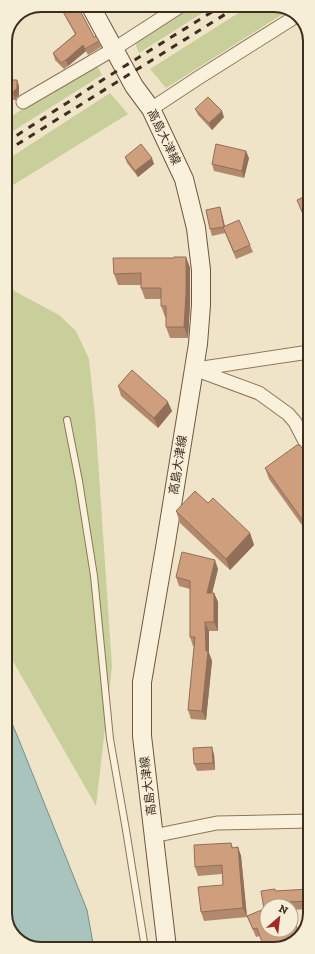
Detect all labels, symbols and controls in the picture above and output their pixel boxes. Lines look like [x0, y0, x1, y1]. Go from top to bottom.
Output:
street label: 高島大津線 [145, 107, 183, 167]
street label: 高島大津線 [166, 434, 190, 496]
street label: 高島大津線 [137, 755, 159, 817]
north arrow [259, 898, 299, 938]
text: N [277, 902, 291, 918]

